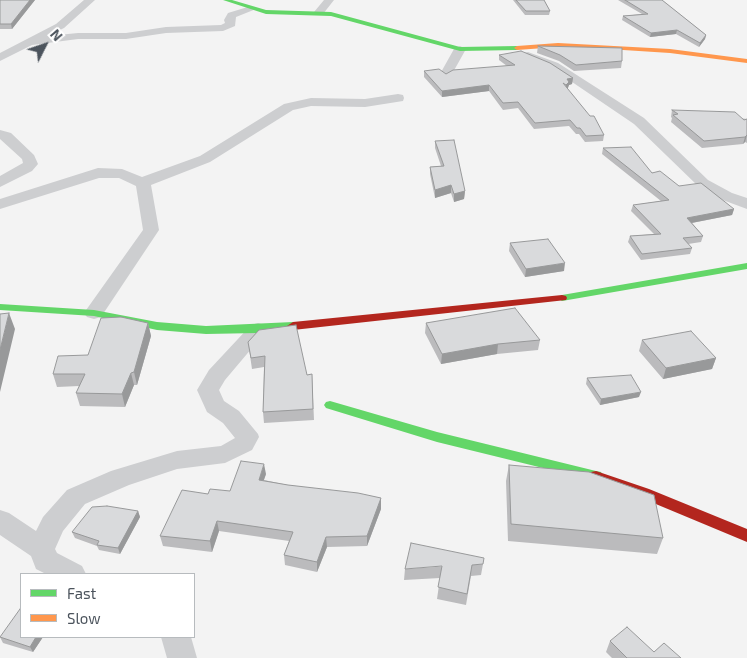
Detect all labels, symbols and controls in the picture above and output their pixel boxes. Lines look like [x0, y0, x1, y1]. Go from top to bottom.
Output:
north arrow [20, 20, 70, 70]
text: N [47, 25, 66, 44]
legend [20, 573, 195, 638]
text: Fast [67, 584, 96, 602]
text: Slow [67, 609, 101, 627]

